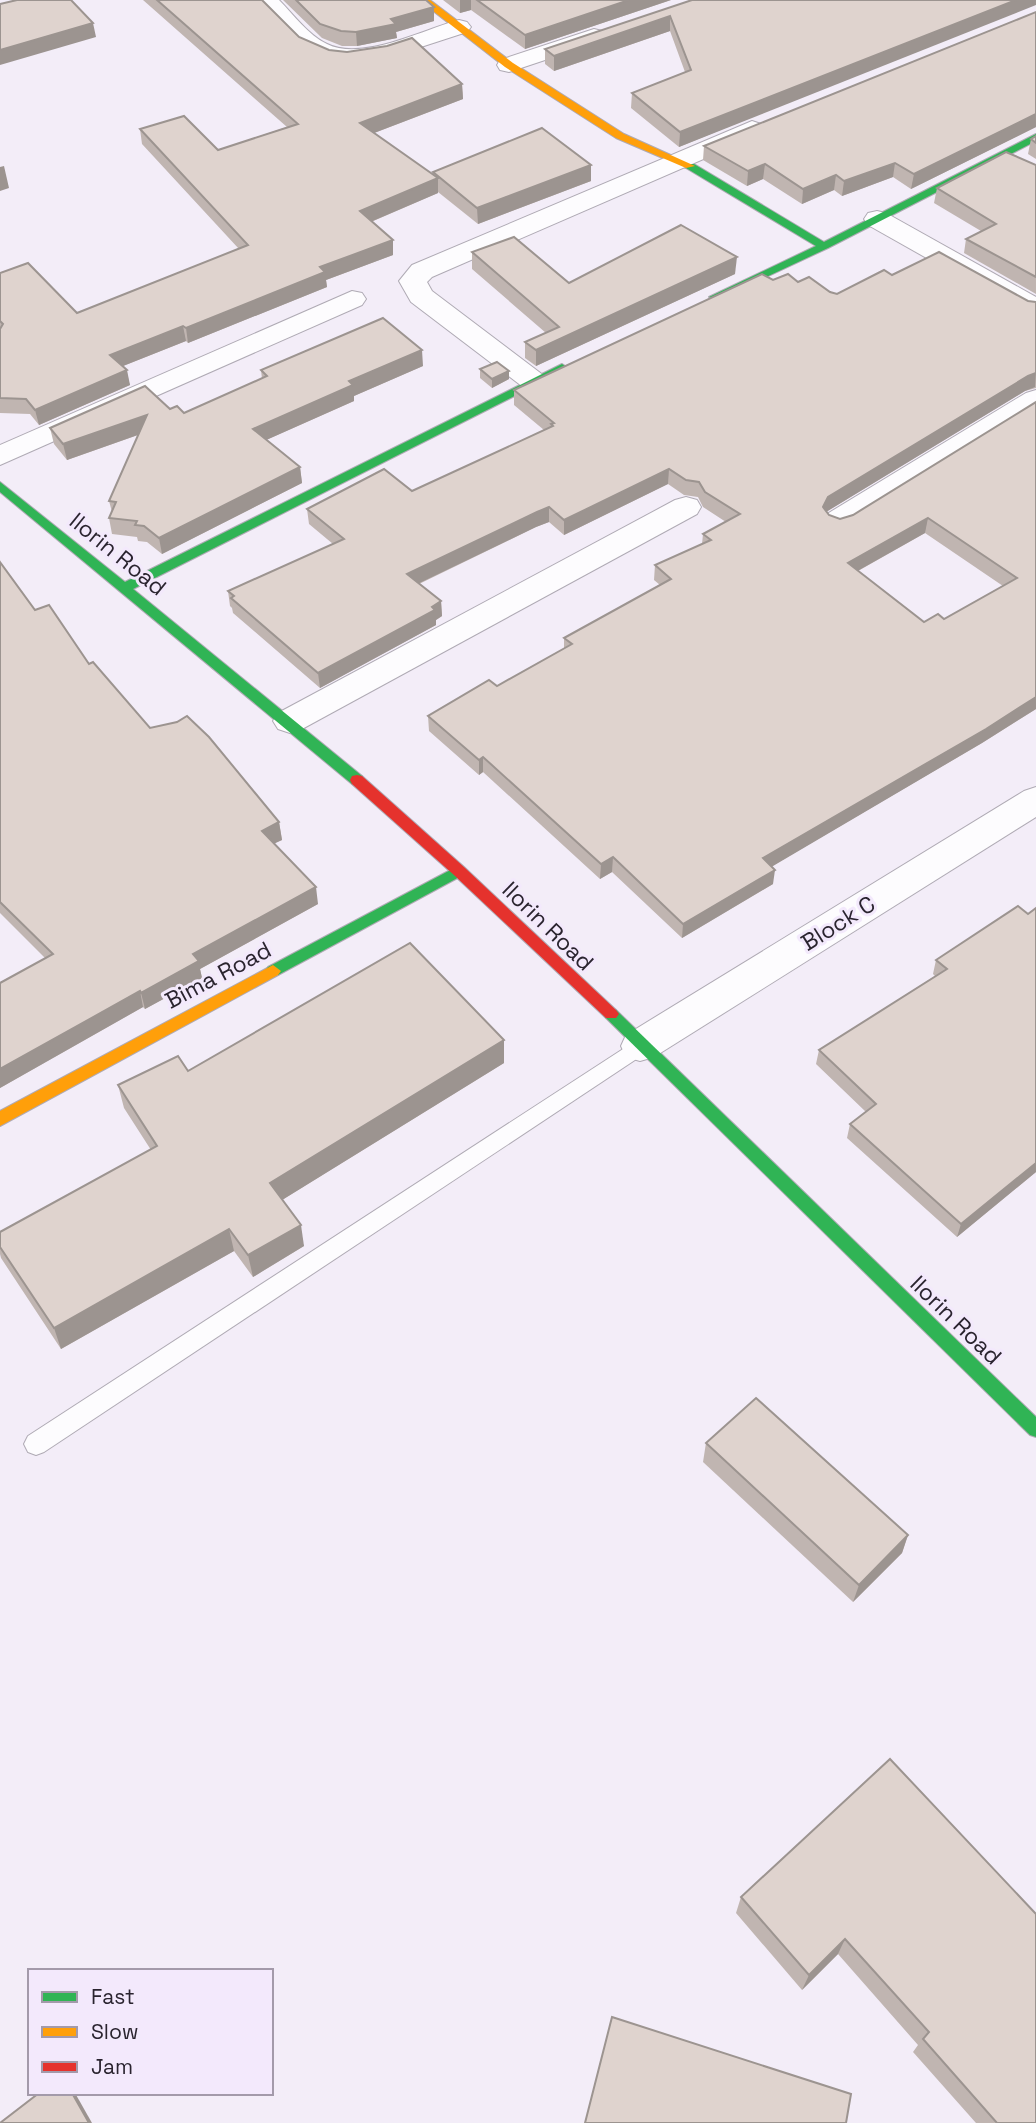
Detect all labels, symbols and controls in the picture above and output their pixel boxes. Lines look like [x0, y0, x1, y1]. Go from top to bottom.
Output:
street label: Ilorin Road [63, 506, 173, 602]
street label: Ilorin Road [496, 875, 600, 977]
street label: Block C [795, 889, 881, 957]
street label: Bima Road [160, 934, 276, 1016]
street label: Ilorin Road [904, 1269, 1008, 1371]
legend [28, 1969, 273, 2095]
text: Fast [91, 1983, 135, 2010]
text: Slow [91, 2018, 139, 2045]
text: Jam [91, 2053, 133, 2080]

